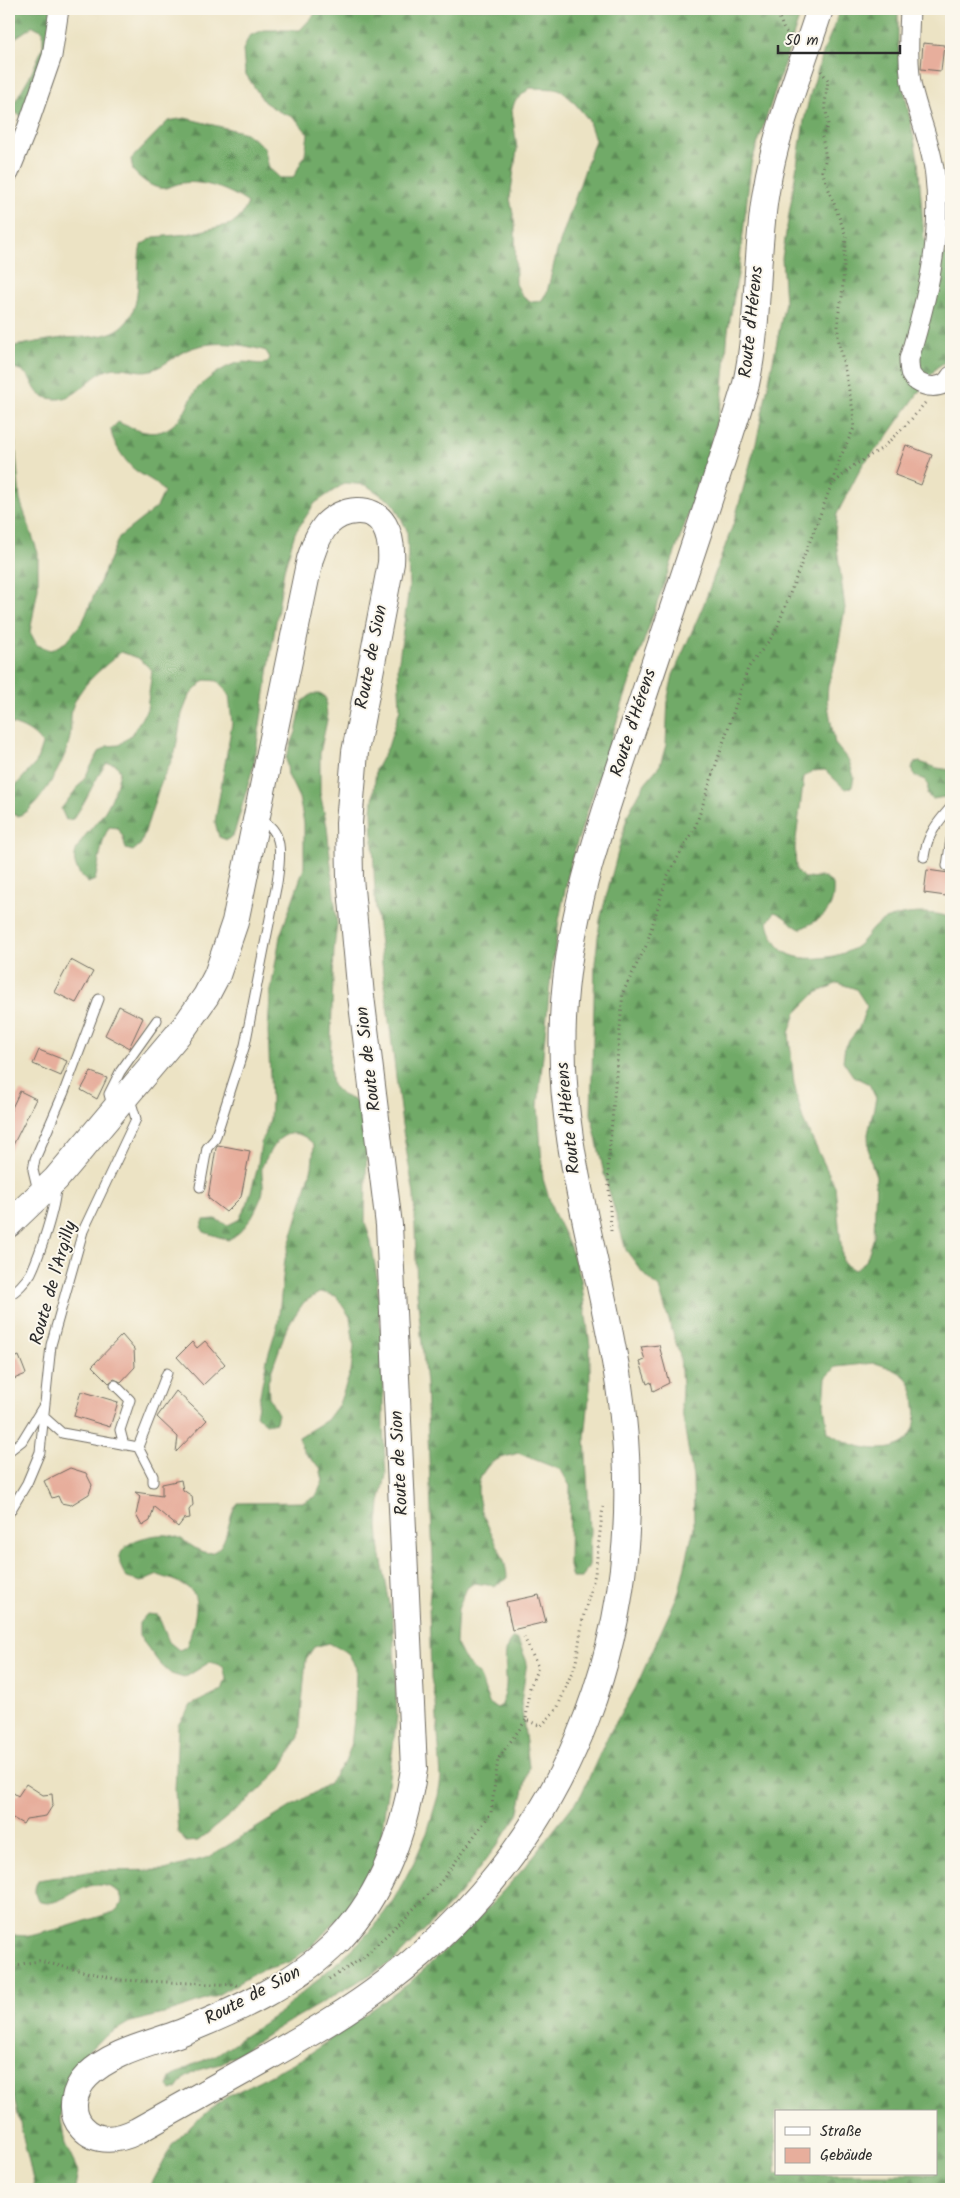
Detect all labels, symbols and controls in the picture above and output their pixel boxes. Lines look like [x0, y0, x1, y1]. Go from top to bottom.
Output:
scale bar [778, 22, 900, 54]
text: 50 m [785, 29, 819, 53]
street label: Route d'Hérens [732, 264, 772, 379]
street label: Route de Sion [348, 602, 396, 712]
street label: Route d'Hérens [603, 665, 665, 781]
street label: Route de Sion [348, 1005, 390, 1113]
street label: Route d'Hérens [549, 1060, 589, 1175]
street label: Route de l'Argilly [22, 1217, 86, 1348]
street label: Route de Sion [383, 1410, 417, 1516]
street label: Route de Sion [200, 1958, 306, 2034]
legend [775, 2110, 938, 2176]
text: Straße [820, 2120, 862, 2144]
text: Gebäude [820, 2144, 873, 2168]

